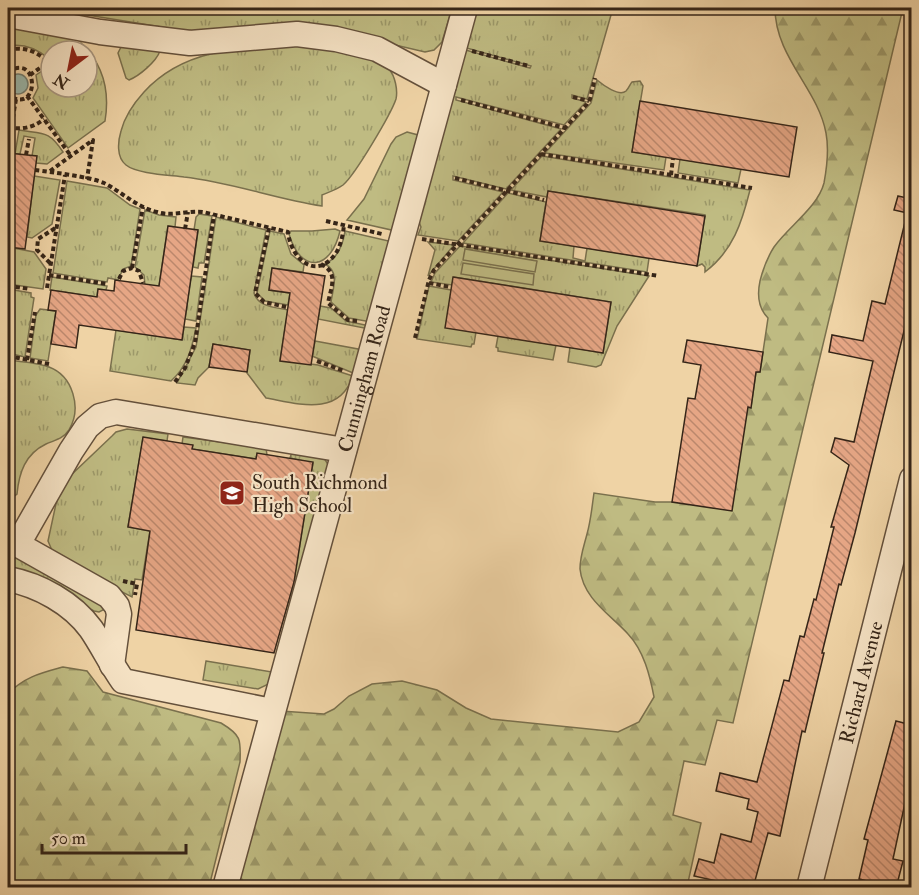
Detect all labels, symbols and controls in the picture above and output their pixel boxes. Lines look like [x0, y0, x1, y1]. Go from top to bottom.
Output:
north arrow [39, 39, 99, 99]
text: N [50, 68, 74, 94]
street label: Cunningham Road [332, 302, 396, 455]
place label: South Richmond High School [252, 470, 388, 518]
school or university icon: South Richmond High School [217, 478, 247, 508]
street label: Richard Avenue [834, 619, 889, 747]
scale bar [42, 817, 186, 855]
text: 50 m [51, 827, 86, 850]

